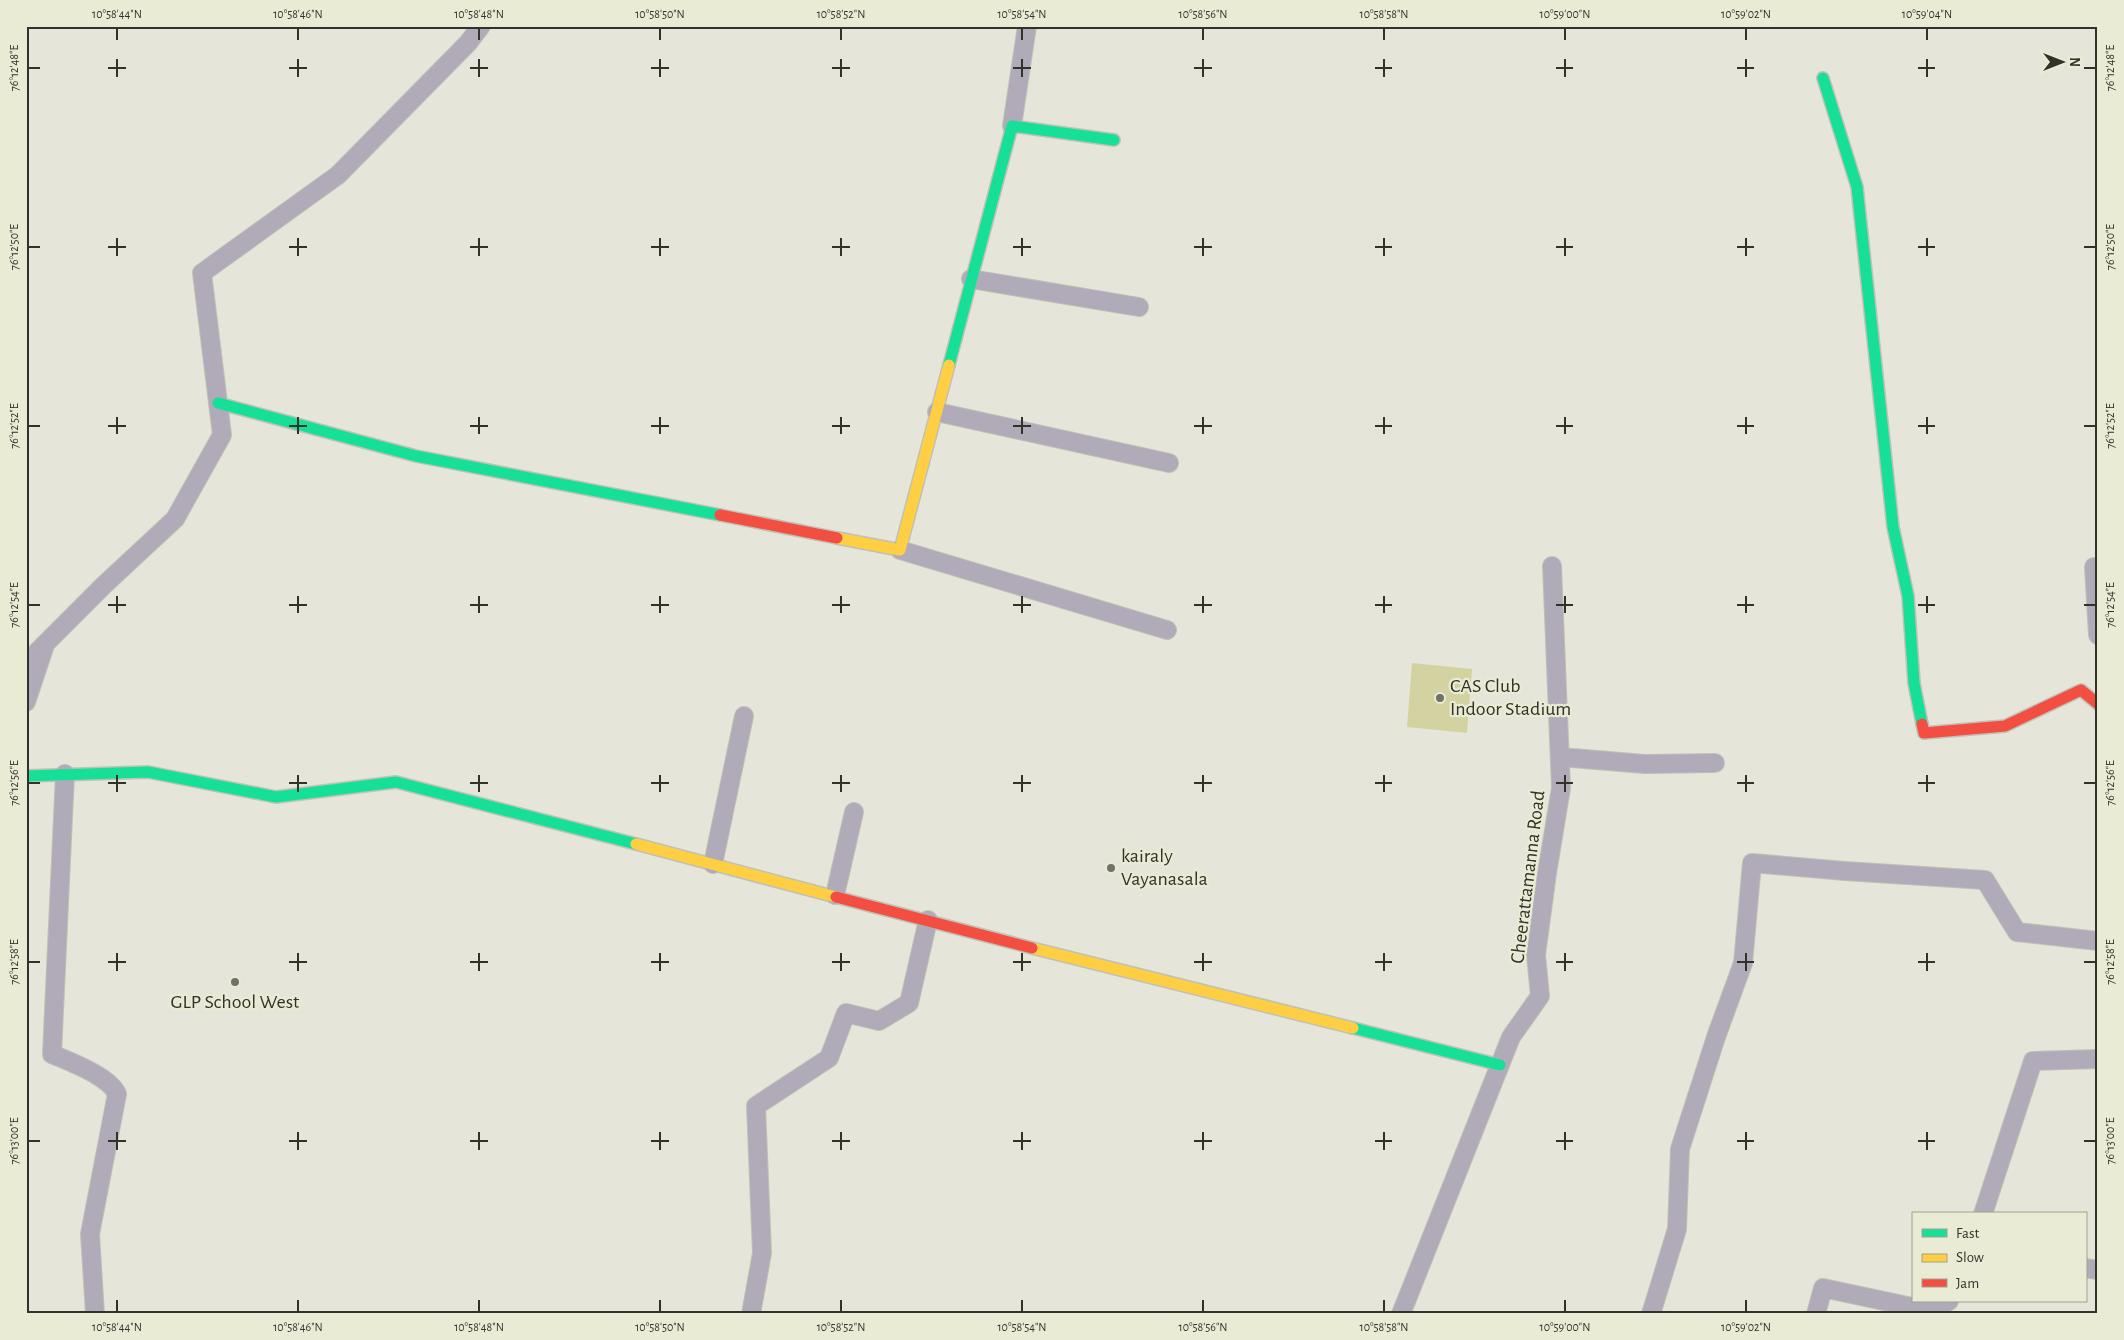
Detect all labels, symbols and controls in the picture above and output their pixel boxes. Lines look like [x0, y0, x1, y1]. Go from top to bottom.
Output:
text: 10°58'44"N [92, 8, 142, 20]
text: 10°58'46"N [273, 8, 323, 20]
text: 10°58'48"N [454, 8, 504, 20]
text: 10°58'50"N [635, 8, 685, 20]
text: 10°58'52"N [817, 8, 865, 20]
text: 10°58'54"N [997, 8, 1047, 20]
text: 10°58'56"N [1179, 8, 1227, 20]
text: 10°58'58"N [1360, 8, 1408, 20]
text: 10°59'00"N [1540, 8, 1590, 20]
text: 10°59'02"N [1721, 8, 1771, 20]
text: 10°59'04"N [1902, 8, 1952, 20]
north arrow [2036, 38, 2086, 88]
text: 76°12'48"E [8, 45, 20, 91]
text: 76°12'48"E [2104, 45, 2116, 91]
text: N [2067, 57, 2081, 67]
text: 76°12'50"E [8, 224, 20, 270]
text: 76°12'50"E [2104, 224, 2116, 270]
text: 76°12'52"E [8, 403, 20, 449]
text: 76°12'52"E [2104, 403, 2116, 449]
text: 76°12'54"E [8, 582, 20, 628]
text: 76°12'54"E [2104, 582, 2116, 628]
place label: CAS Club Indoor Stadium [1450, 676, 1571, 719]
marker: CAS Club Indoor Stadium [1434, 692, 1446, 704]
text: 76°12'56"E [8, 760, 20, 806]
text: 76°12'56"E [2104, 760, 2116, 806]
street label: Cheerattamanna Road [1507, 789, 1549, 965]
place label: kairaly Vayanasala [1121, 846, 1208, 889]
marker: kairaly Vayanasala [1105, 862, 1117, 874]
text: 76°12'58"E [8, 939, 20, 985]
text: 76°12'58"E [2104, 939, 2116, 985]
marker: GLP School West [229, 976, 241, 988]
place label: GLP School West [170, 992, 300, 1012]
text: 76°13'00"E [8, 1117, 20, 1165]
text: 76°13'00"E [2104, 1117, 2116, 1165]
legend [1912, 1212, 2086, 1302]
text: Fast [1956, 1226, 1980, 1241]
text: Slow [1956, 1250, 1984, 1265]
text: Jam [1956, 1276, 1979, 1291]
text: 10°58'44"N [92, 1321, 142, 1333]
text: 10°58'46"N [273, 1321, 323, 1333]
text: 10°58'48"N [454, 1321, 504, 1333]
text: 10°58'50"N [635, 1321, 685, 1333]
text: 10°58'52"N [817, 1321, 865, 1333]
text: 10°58'54"N [997, 1321, 1047, 1333]
text: 10°58'56"N [1179, 1321, 1227, 1333]
text: 10°58'58"N [1360, 1321, 1408, 1333]
text: 10°59'00"N [1540, 1321, 1590, 1333]
text: 10°59'02"N [1721, 1321, 1771, 1333]

